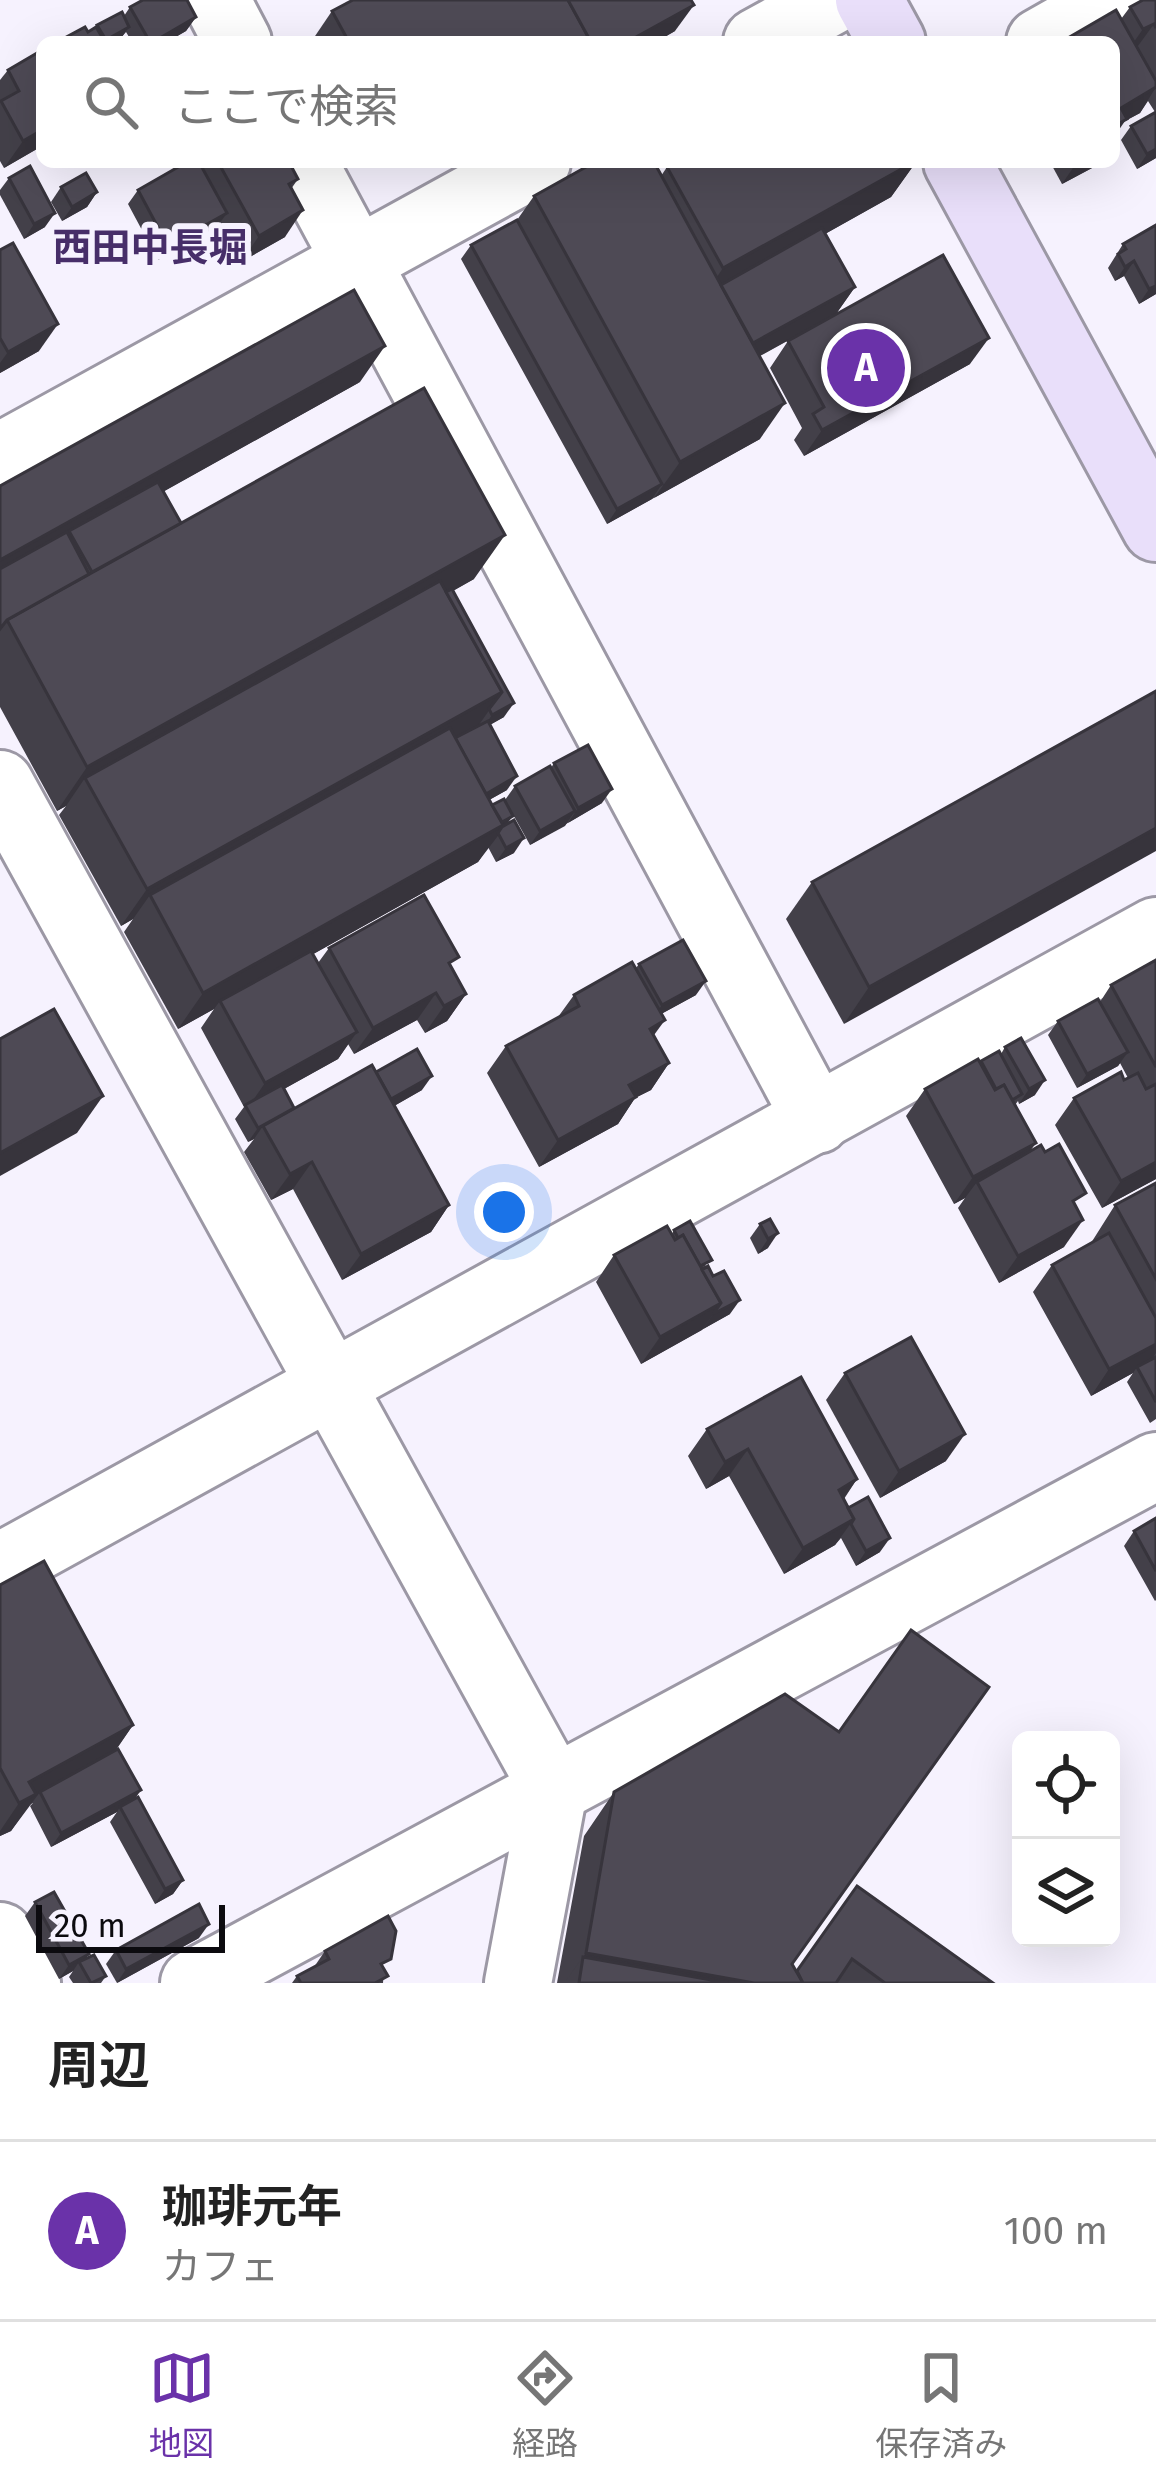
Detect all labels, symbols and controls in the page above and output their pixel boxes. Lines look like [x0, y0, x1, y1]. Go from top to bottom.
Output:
search box [36, 36, 1120, 168]
icon: search [78, 69, 144, 135]
text: ここで検索 [174, 80, 399, 134]
district label: 西田中長堀 [52, 225, 248, 271]
pin: A [827, 323, 905, 413]
your location [474, 1182, 534, 1242]
map controls [1012, 1731, 1120, 1947]
button: locate [1012, 1731, 1120, 1839]
button: layers [1012, 1839, 1120, 1947]
scale bar [36, 1899, 225, 1952]
text: 20 m [54, 1906, 126, 1946]
text: 周辺 [48, 2035, 150, 2097]
text: 珈琲元年 [162, 2180, 342, 2234]
text: A [75, 2208, 99, 2254]
text: 100 m [1004, 2208, 1108, 2254]
text: カフェ [162, 2244, 279, 2290]
tab: 地図 [149, 2345, 215, 2465]
tab: 経路 [512, 2345, 578, 2465]
tab: 保存済み [875, 2345, 1007, 2465]

